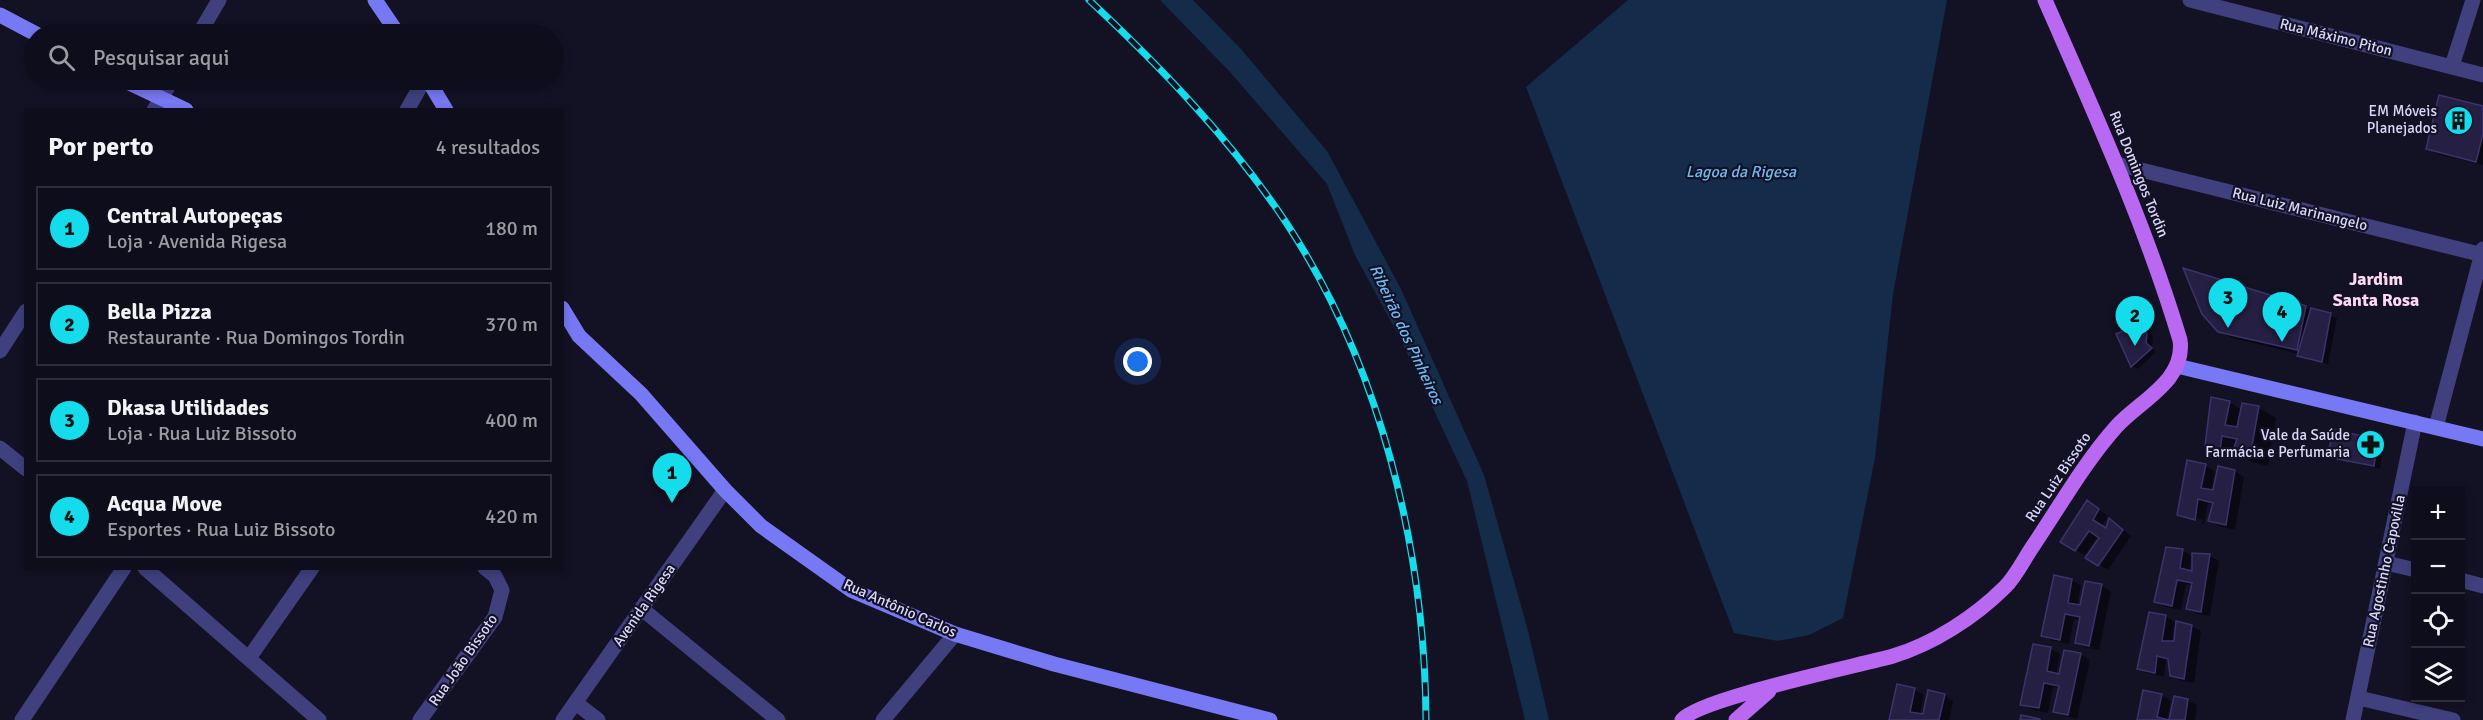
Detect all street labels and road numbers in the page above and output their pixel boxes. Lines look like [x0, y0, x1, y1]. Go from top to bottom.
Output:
street label: Rua Máximo Piton [2278, 14, 2394, 60]
street label: Rua Domingos Tordin [2105, 108, 2173, 240]
street label: Rua Luiz Marinangelo [2231, 184, 2370, 235]
street label: Rua Luiz Bissoto [2021, 429, 2095, 525]
street label: Rua Agostinho Capovilla [2359, 493, 2409, 649]
street label: Avenida Rigesa [609, 560, 679, 650]
street label: Rua Antônio Carlos [841, 575, 960, 641]
street label: Rua João Bissoto [425, 611, 501, 709]

